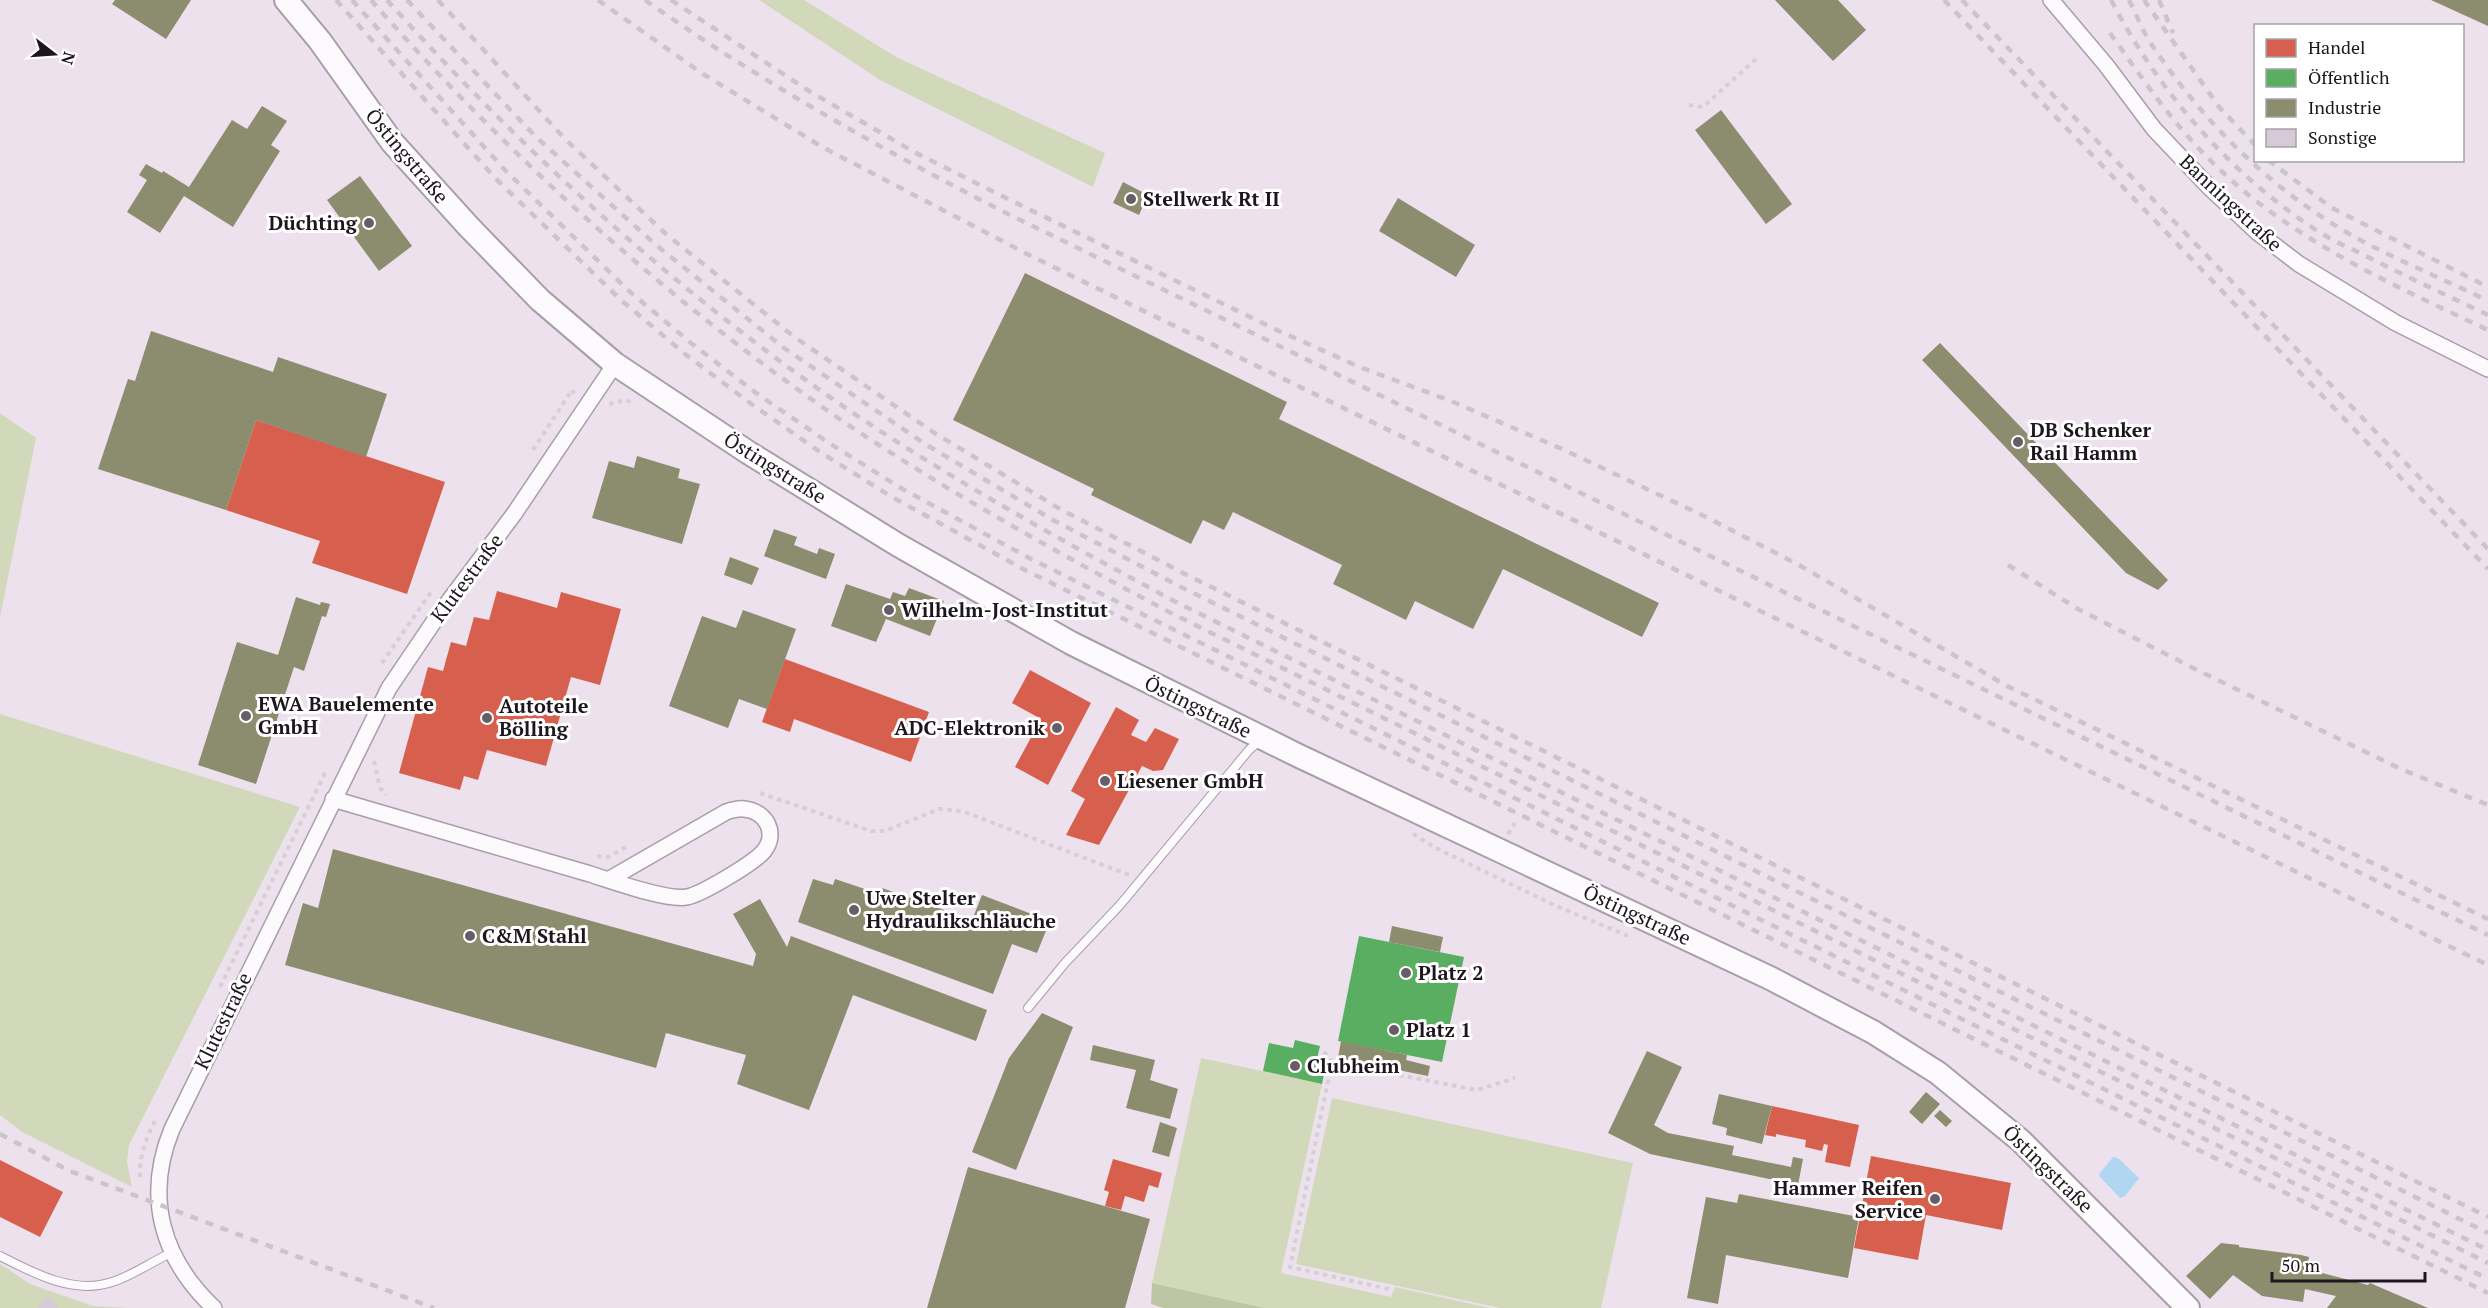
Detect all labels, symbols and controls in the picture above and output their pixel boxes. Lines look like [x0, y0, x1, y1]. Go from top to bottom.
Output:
north arrow [24, 24, 84, 84]
legend [2254, 24, 2464, 162]
text: Handel [2308, 35, 2365, 59]
text: N [56, 49, 81, 67]
text: Öffentlich [2308, 65, 2390, 89]
text: Industrie [2308, 95, 2381, 119]
street label: Östingstraße [360, 103, 455, 209]
text: Sonstige [2308, 125, 2377, 149]
street label: Banningstraße [2174, 148, 2289, 257]
place label: Stellwerk Rt II [1143, 185, 1280, 212]
marker: Stellwerk Rt II [1124, 192, 1138, 206]
place label: Düchting [269, 209, 358, 236]
marker: Düchting [362, 216, 376, 230]
place label: DB Schenker Rail Hamm [2030, 416, 2151, 466]
street label: Östingstraße [719, 425, 832, 510]
marker: DB Schenker Rail Hamm [2011, 435, 2025, 449]
street label: Klutestraße [424, 528, 509, 628]
place label: Wilhelm-Jost-Institut [901, 596, 1108, 623]
marker: Wilhelm-Jost-Institut [882, 603, 896, 617]
street label: Östingstraße [1140, 669, 1256, 744]
place label: EWA Bauelemente GmbH [258, 690, 434, 740]
place label: Autoteile Bölling [499, 692, 589, 742]
marker: EWA Bauelemente GmbH [239, 709, 253, 723]
marker: Autoteile Bölling [480, 711, 494, 725]
place label: ADC-Elektronik [894, 714, 1045, 741]
marker: ADC-Elektronik [1050, 721, 1064, 735]
place label: Liesener GmbH [1117, 767, 1263, 794]
marker: Liesener GmbH [1098, 774, 1112, 788]
street label: Östingstraße [1579, 878, 1695, 951]
place label: Uwe Stelter Hydraulikschläuche [866, 884, 1056, 934]
marker: Uwe Stelter Hydraulikschläuche [847, 903, 861, 917]
place label: C&M Stahl [482, 922, 587, 949]
marker: C&M Stahl [463, 929, 477, 943]
place label: Platz 2 [1418, 959, 1483, 986]
marker: Platz 2 [1399, 966, 1413, 980]
street label: Klutestraße [187, 968, 258, 1074]
place label: Platz 1 [1406, 1016, 1471, 1043]
marker: Platz 1 [1387, 1023, 1401, 1037]
place label: Clubheim [1307, 1052, 1400, 1079]
marker: Clubheim [1288, 1059, 1302, 1073]
street label: Östingstraße [1997, 1119, 2099, 1219]
place label: Hammer Reifen Service [1773, 1174, 1923, 1224]
marker: Hammer Reifen Service [1928, 1192, 1942, 1206]
scale bar [2272, 1245, 2425, 1283]
text: 50 m [2281, 1253, 2321, 1277]

